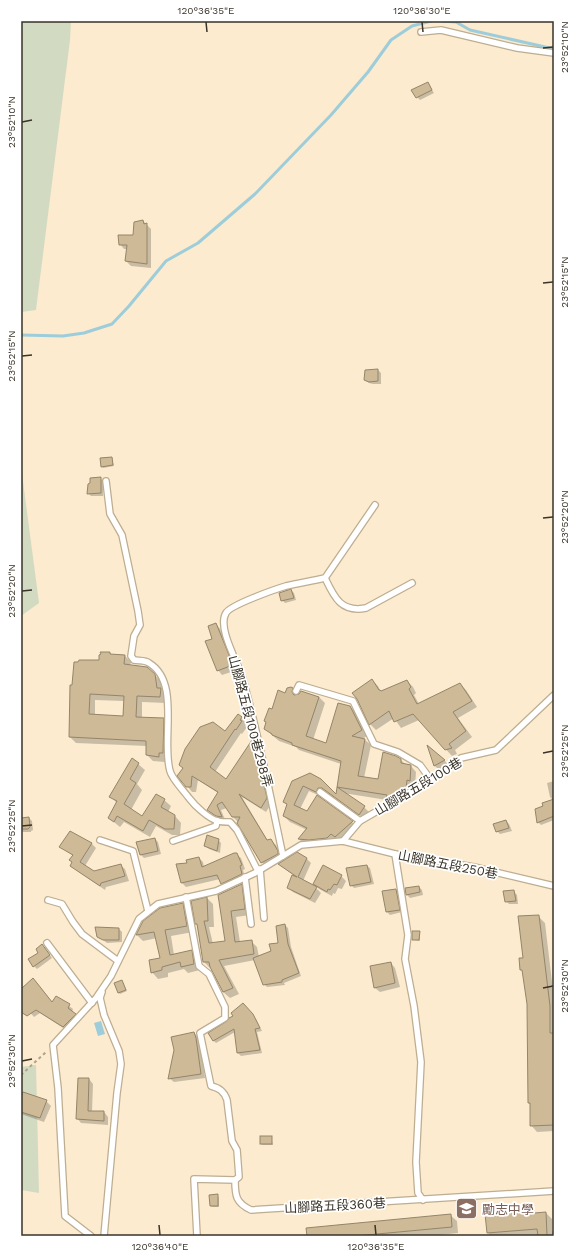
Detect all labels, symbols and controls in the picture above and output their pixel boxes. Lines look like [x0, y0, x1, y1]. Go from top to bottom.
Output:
text: 120°36'35"E [178, 5, 234, 16]
text: 120°36'30"E [393, 5, 451, 16]
text: 23°52'10"N [559, 21, 570, 73]
text: 23°52'10"N [6, 96, 17, 148]
text: 23°52'15"N [559, 256, 570, 308]
text: 23°52'15"N [6, 330, 17, 382]
text: 23°52'20"N [559, 490, 570, 544]
text: 23°52'20"N [6, 564, 17, 618]
street label: 山腳路五段100巷298弄 [226, 654, 275, 789]
text: 23°52'25"N [559, 724, 570, 778]
street label: 山腳路五段100巷 [372, 754, 465, 818]
text: 23°52'25"N [6, 799, 17, 853]
street label: 山腳路五段250巷 [397, 847, 499, 882]
text: 23°52'30"N [559, 959, 570, 1013]
text: 23°52'30"N [6, 1034, 17, 1088]
street label: 山腳路五段360巷 [284, 1195, 386, 1216]
school or university icon: 勵志中學 [453, 1196, 479, 1222]
place label: 勵志中學 [482, 1202, 534, 1217]
text: 120°36'40"E [132, 1241, 188, 1252]
text: 120°36'35"E [348, 1241, 404, 1252]

